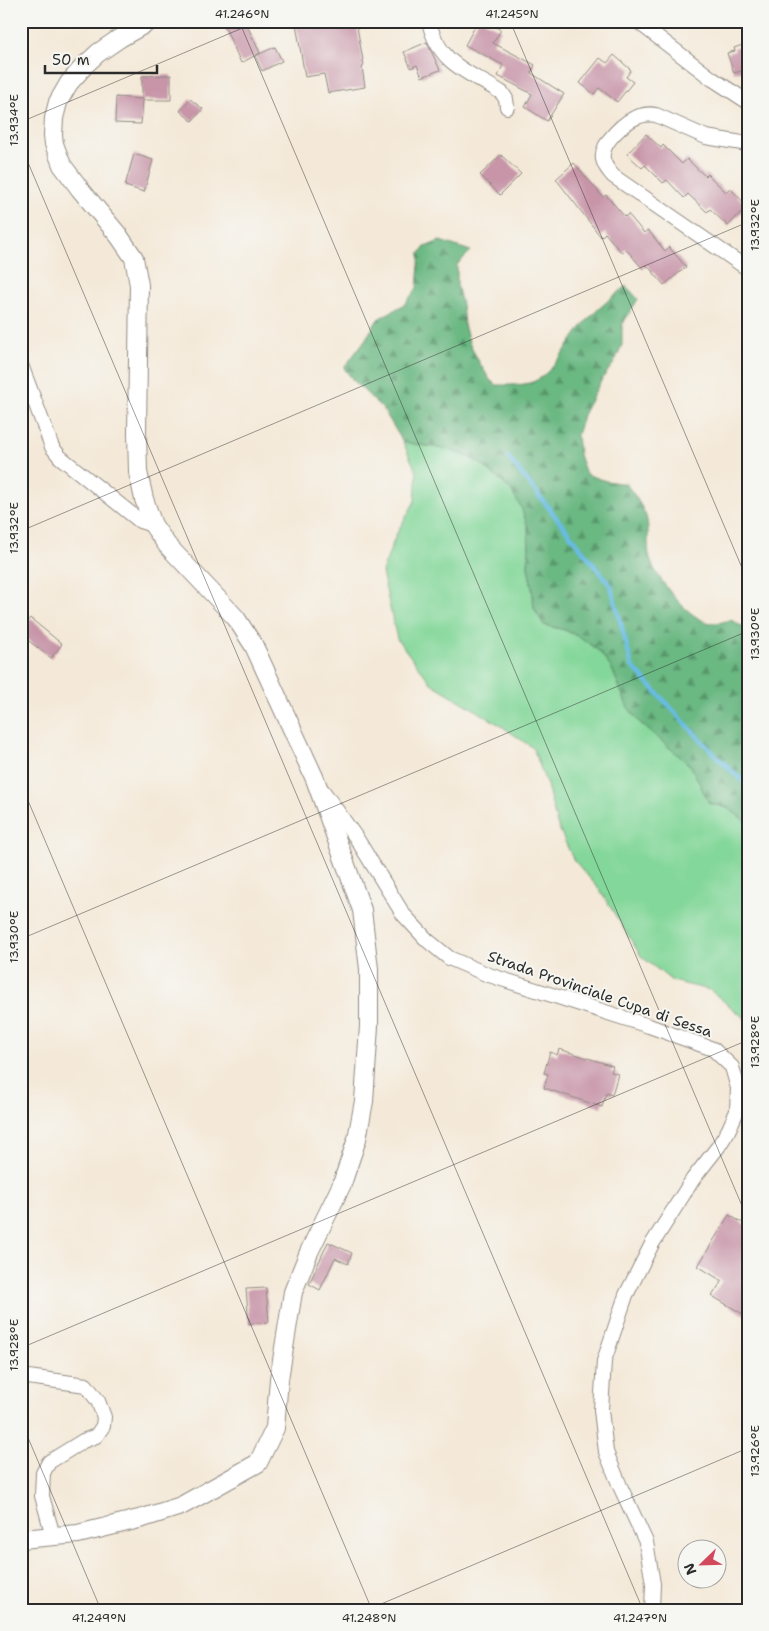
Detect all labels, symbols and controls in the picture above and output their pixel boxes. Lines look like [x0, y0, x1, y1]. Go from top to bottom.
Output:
text: 41.246°N [215, 6, 269, 22]
text: 41.245°N [485, 6, 539, 22]
scale bar [45, 42, 158, 74]
text: 50 m [52, 50, 90, 70]
text: 13.934°E [6, 94, 22, 146]
text: 13.932°E [747, 199, 763, 251]
text: 13.932°E [6, 502, 22, 554]
text: 13.930°E [747, 608, 763, 660]
text: 13.930°E [6, 911, 22, 963]
street label: Strada Provinciale Cupa di Sessa [485, 946, 716, 1042]
text: 13.928°E [747, 1016, 763, 1068]
text: 13.928°E [6, 1319, 22, 1371]
text: 13.926°E [747, 1425, 763, 1477]
north arrow [676, 1538, 726, 1588]
text: N [680, 1560, 700, 1578]
text: 41.249°N [72, 1610, 126, 1626]
text: 41.248°N [342, 1610, 396, 1626]
text: 41.247°N [613, 1610, 667, 1626]

